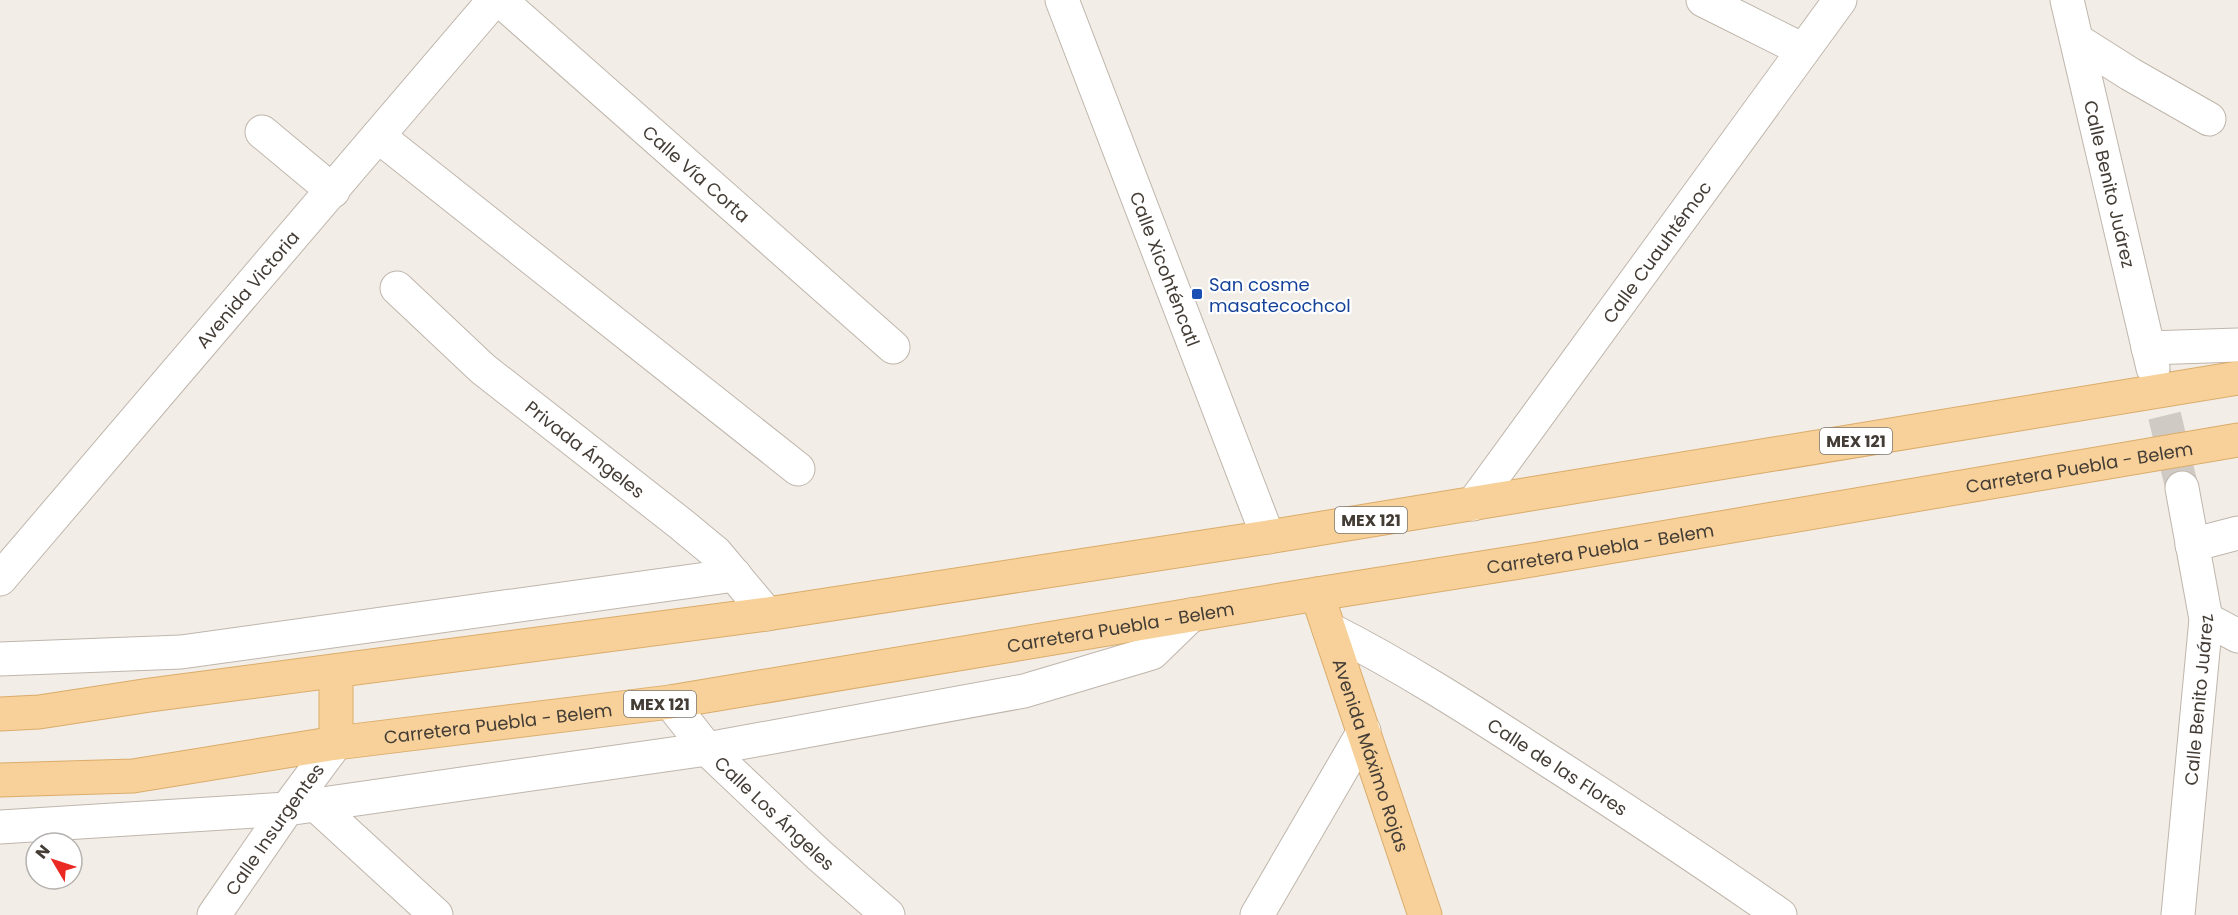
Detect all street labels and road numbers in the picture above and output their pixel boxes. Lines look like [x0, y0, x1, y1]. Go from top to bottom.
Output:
street label: Calle Benito Juárez [2078, 98, 2142, 270]
street label: Calle Vía Corta [637, 119, 755, 228]
street label: Calle Cuauhtémoc [1596, 176, 1717, 328]
street label: Calle Xicohténcatl [1124, 188, 1206, 350]
street label: Avenida Victoria [190, 225, 305, 353]
street label: Privada Ángeles [520, 394, 650, 504]
road number: MEX 121 [1820, 428, 1892, 454]
street label: Carretera Puebla - Belem [1964, 435, 2195, 499]
road number: MEX 121 [1335, 507, 1407, 533]
street label: Carretera Puebla - Belem [1485, 517, 1716, 580]
street label: Carretera Puebla - Belem [1005, 596, 1236, 658]
street label: Calle Benito Juárez [2178, 612, 2219, 786]
street label: Avenida Máximo Rojas [1327, 655, 1415, 855]
road number: MEX 121 [624, 691, 696, 717]
street label: Carretera Puebla - Belem [382, 697, 614, 750]
street label: Calle de las Flores [1483, 712, 1633, 821]
street label: Calle Los Ángeles [709, 750, 840, 876]
street label: Calle Insurgentes [219, 758, 330, 900]

